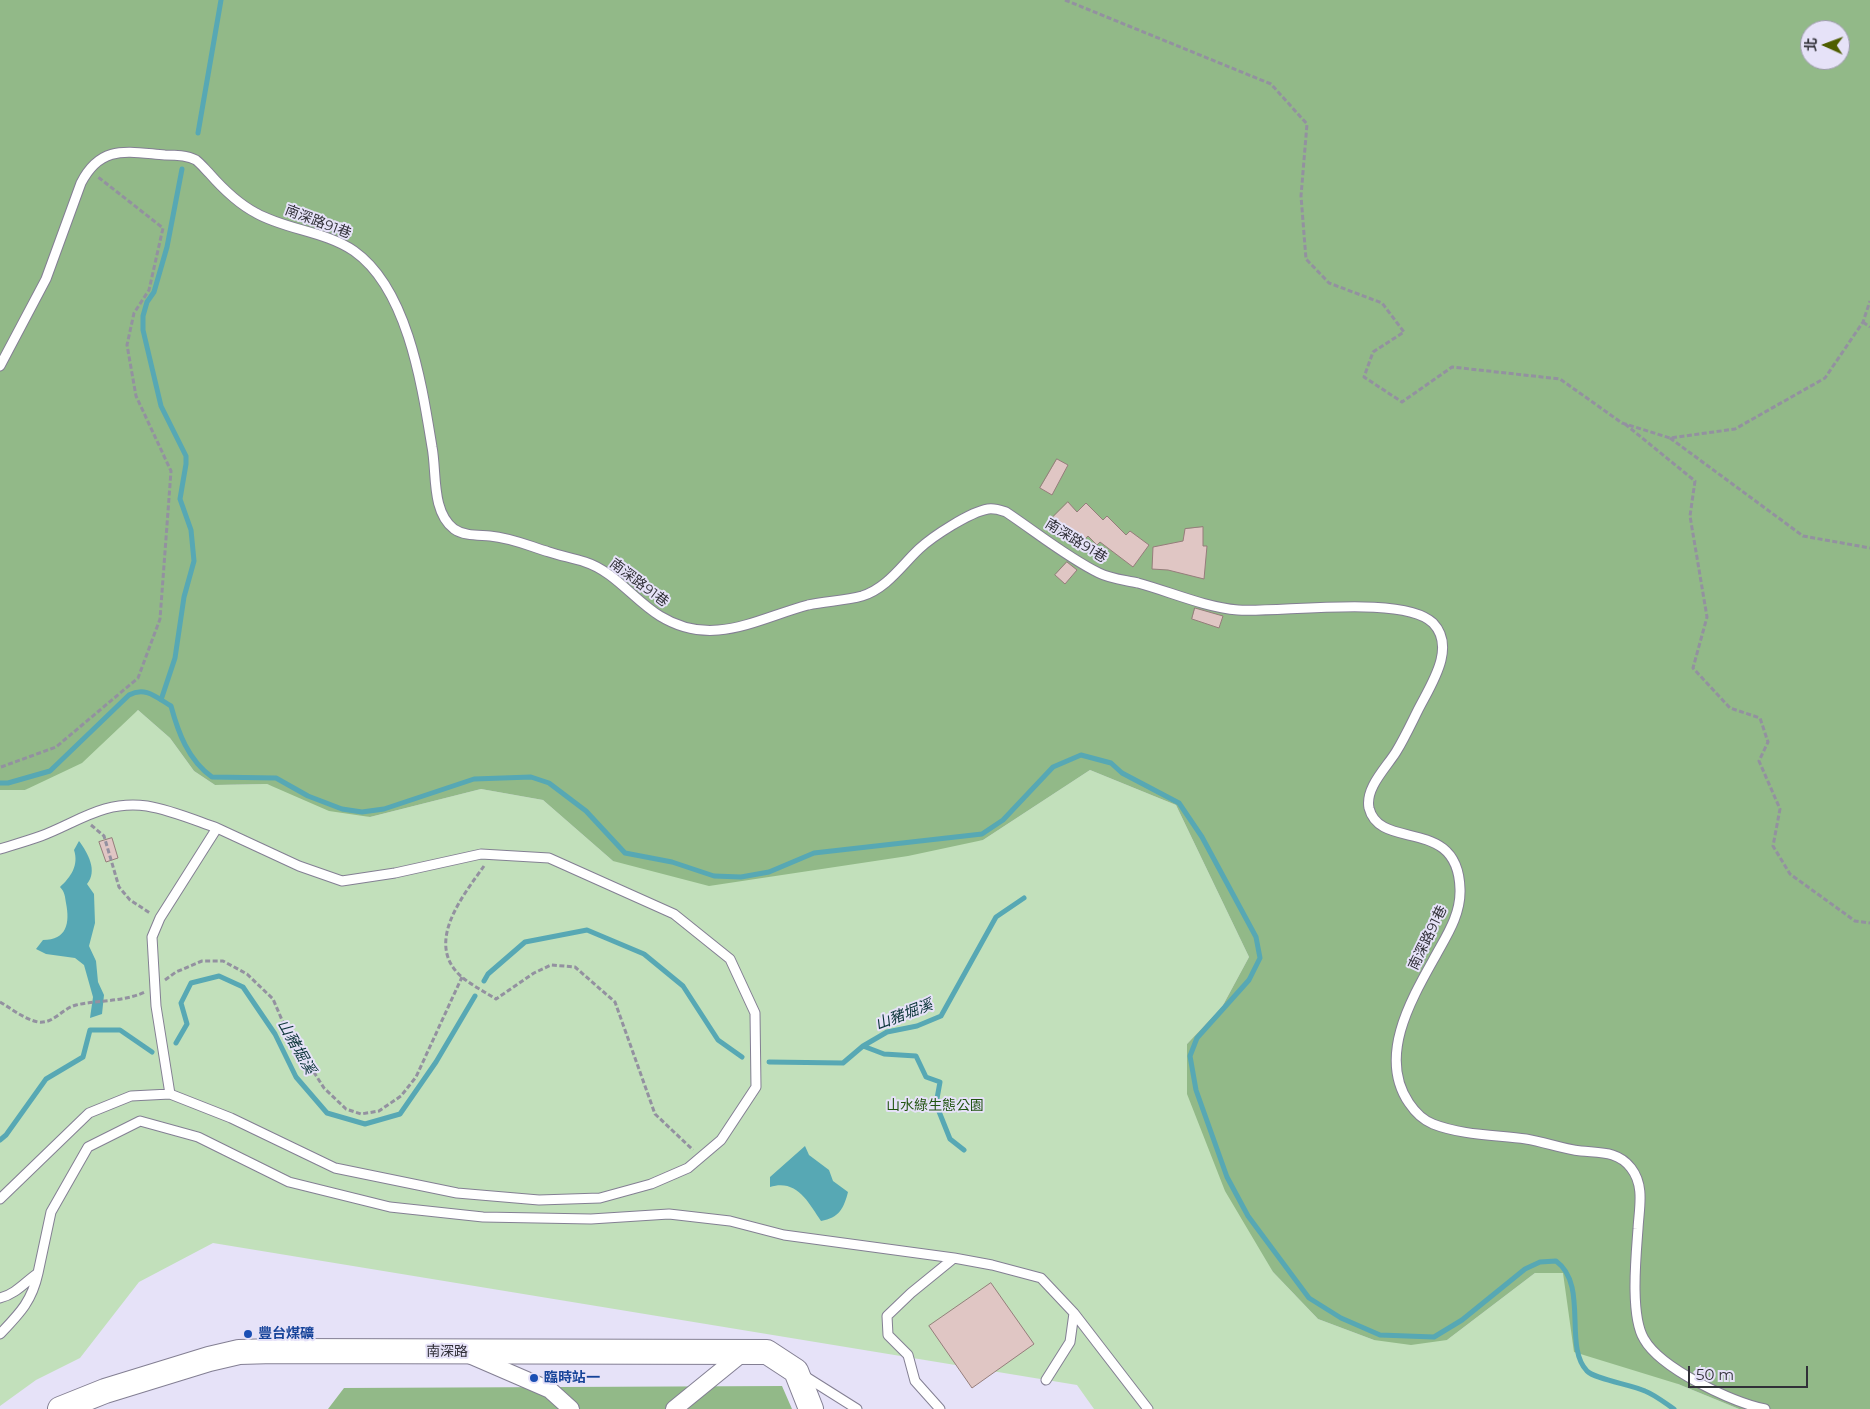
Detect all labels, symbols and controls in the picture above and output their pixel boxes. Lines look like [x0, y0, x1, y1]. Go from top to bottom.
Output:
north arrow [1800, 20, 1850, 70]
text: 北 [1802, 37, 1820, 52]
street label: 南深路91巷 [283, 202, 353, 242]
street label: 南深路91巷 [1042, 515, 1110, 567]
street label: 南深路91巷 [606, 555, 672, 611]
street label: 南深路91巷 [1405, 903, 1451, 973]
water label: 山豬堀溪 [873, 996, 935, 1034]
water label: 山豬堀溪 [273, 1017, 319, 1077]
park label: 山水綠生態公園 [886, 1098, 984, 1114]
place label: 豐台煤礦 [258, 1326, 314, 1342]
marker: 豐台煤礦 [242, 1328, 254, 1340]
street label: 南深路 [426, 1344, 468, 1360]
scale bar [1690, 1356, 1810, 1388]
text: 50 m [1696, 1365, 1734, 1384]
place label: 臨時站一 [544, 1370, 600, 1386]
marker: 臨時站一 [528, 1372, 540, 1384]

